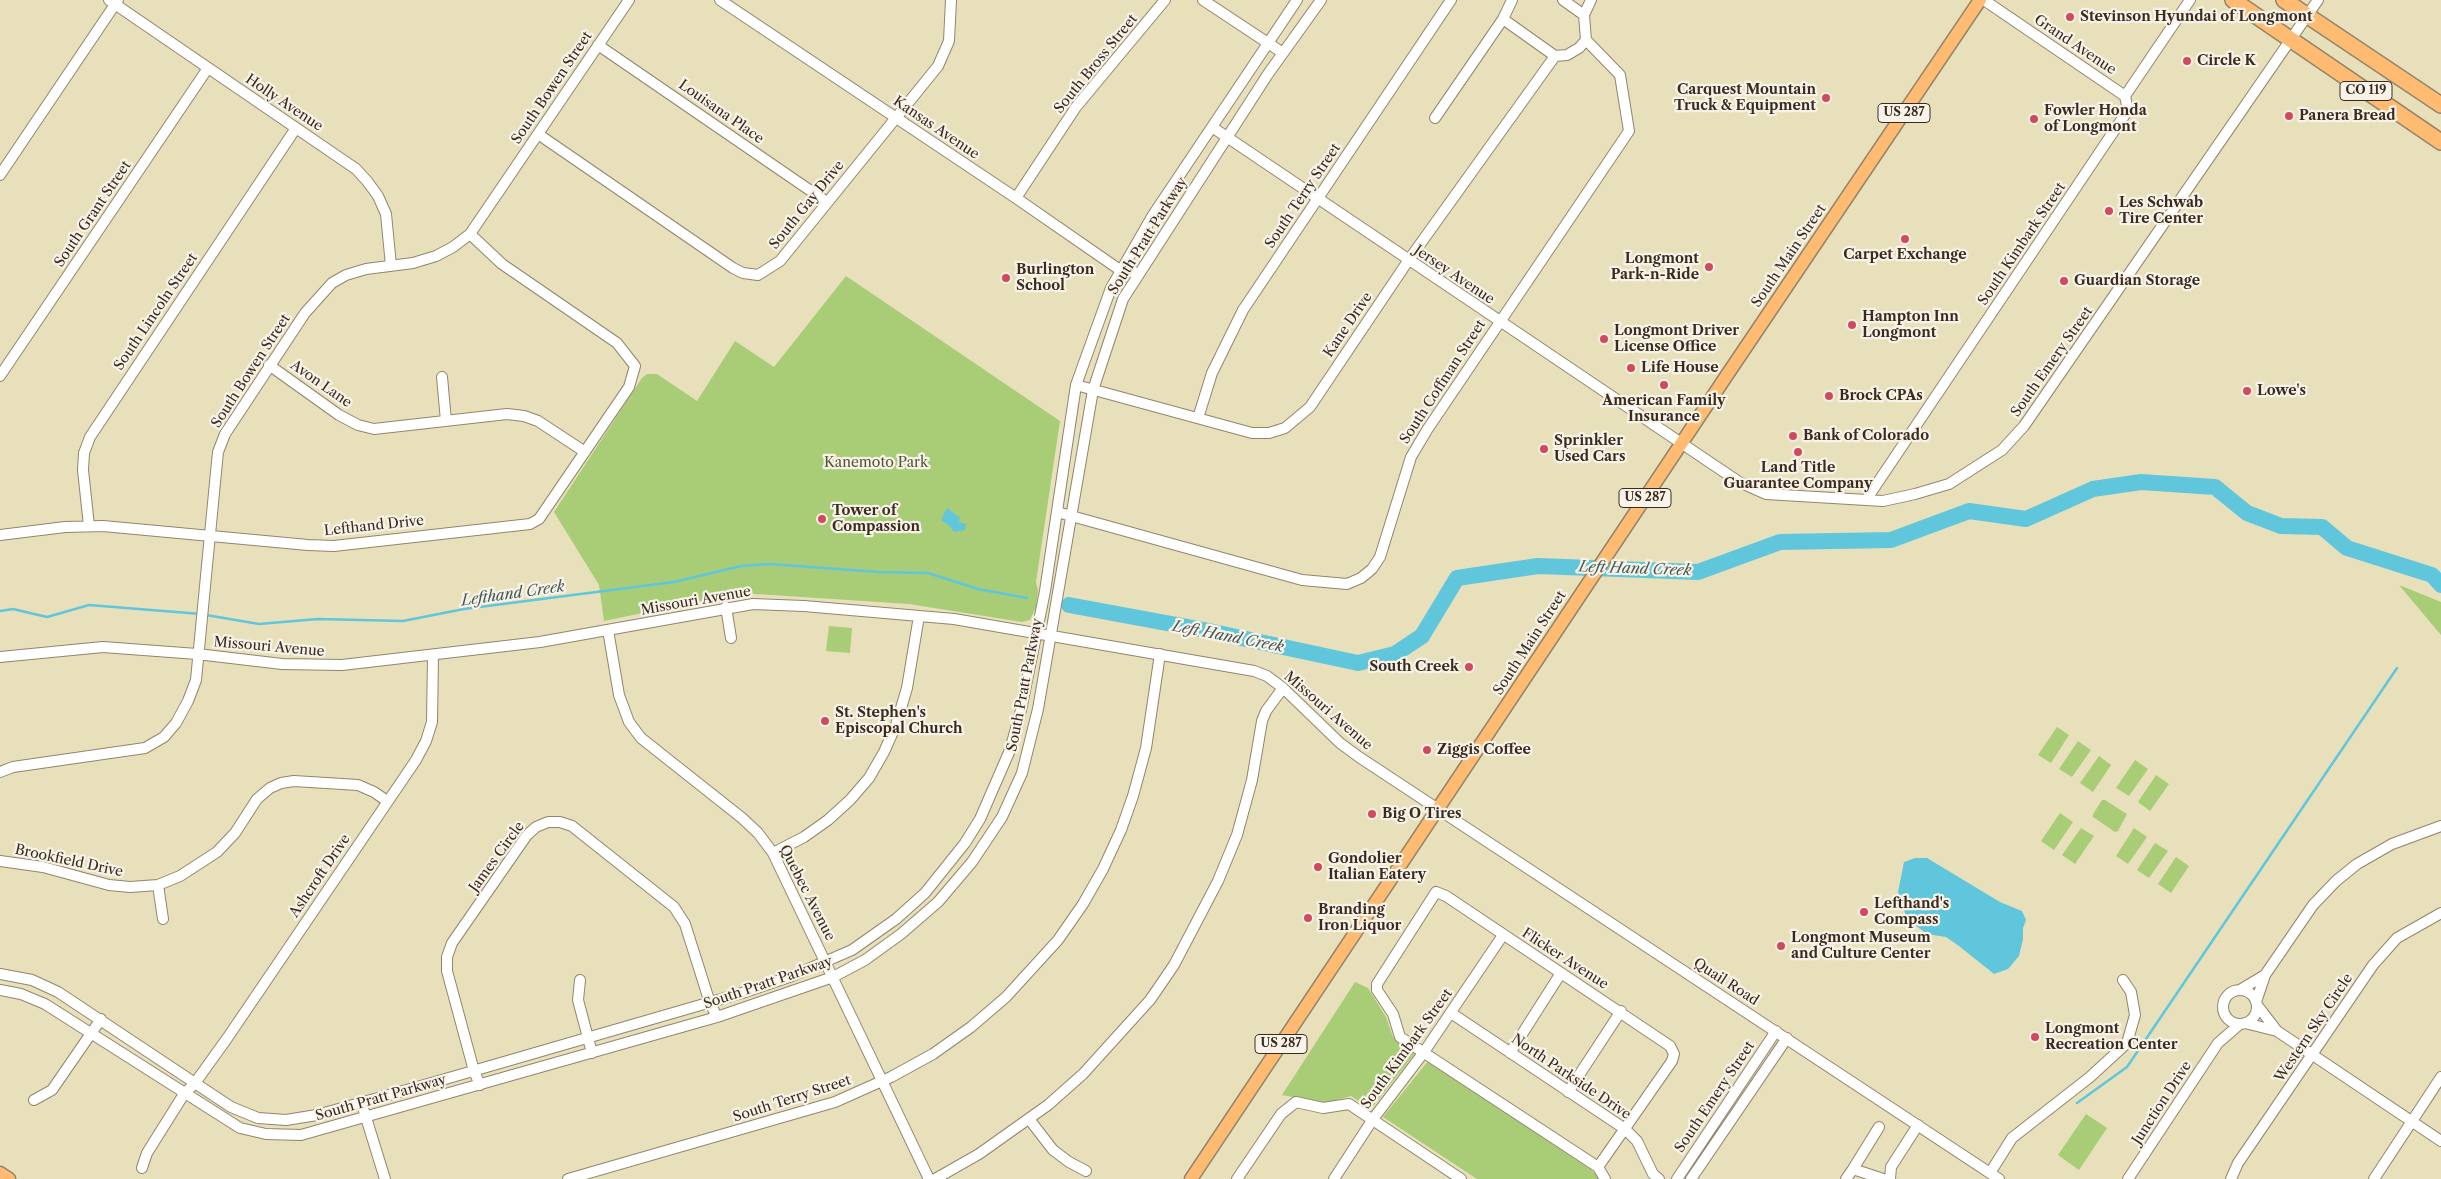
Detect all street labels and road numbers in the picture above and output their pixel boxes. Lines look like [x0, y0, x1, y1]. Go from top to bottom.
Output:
street label: South Bross Street [1051, 11, 1141, 117]
street label: Grand Avenue [2031, 11, 2119, 79]
street label: South Bowen Street [508, 28, 596, 148]
street label: Holly Avenue [242, 71, 326, 135]
street label: Louisana Place [675, 76, 767, 148]
road number: CO 119 [2340, 82, 2392, 100]
street label: Kansas Avenue [890, 93, 982, 163]
road number: US 287 [1878, 104, 1930, 122]
street label: South Terry Street [1262, 140, 1344, 252]
street label: South Gay Drive [766, 157, 848, 253]
street label: South Grant Street [51, 158, 135, 270]
street label: South Pratt Parkway [1105, 174, 1191, 298]
street label: South Kimbark Street [1975, 179, 2069, 309]
street label: South Main Street [1748, 201, 1830, 311]
street label: Jersey Avenue [1411, 242, 1497, 308]
street label: South Lincoln Street [111, 250, 201, 374]
street label: Kane Drive [1320, 289, 1376, 361]
street label: South Emery Street [2008, 304, 2096, 420]
street label: South Bowen Street [208, 311, 294, 431]
street label: South Coffman Street [1397, 317, 1489, 447]
street label: Avon Lane [287, 357, 355, 411]
road number: US 287 [1619, 488, 1671, 508]
street label: Lefthand Drive [323, 512, 425, 540]
street label: Missouri Avenue [640, 583, 752, 619]
street label: South Main Street [1490, 588, 1570, 698]
street label: South Pratt Parkway [1004, 617, 1046, 753]
street label: Missouri Avenue [213, 634, 325, 660]
street label: Missouri Avenue [1280, 668, 1376, 754]
street label: James Circle [466, 819, 528, 895]
street label: Ashcroft Drive [286, 831, 354, 921]
street label: Brookfield Drive [13, 841, 125, 881]
street label: Quebec Avenue [776, 842, 838, 944]
street label: Flicker Avenue [1519, 925, 1611, 993]
street label: South Pratt Parkway [701, 953, 835, 1013]
street label: Quail Road [1690, 955, 1762, 1009]
street label: Western Sky Circle [2272, 971, 2356, 1085]
street label: South Kimbark Street [1358, 986, 1456, 1112]
street label: North Parkside Drive [1508, 1031, 1634, 1123]
road number: US 287 [1255, 1034, 1307, 1054]
street label: South Emery Street [1672, 1038, 1758, 1156]
street label: Junction Drive [2129, 1058, 2195, 1148]
street label: South Pratt Parkway [314, 1071, 448, 1125]
street label: South Terry Street [731, 1072, 853, 1126]

